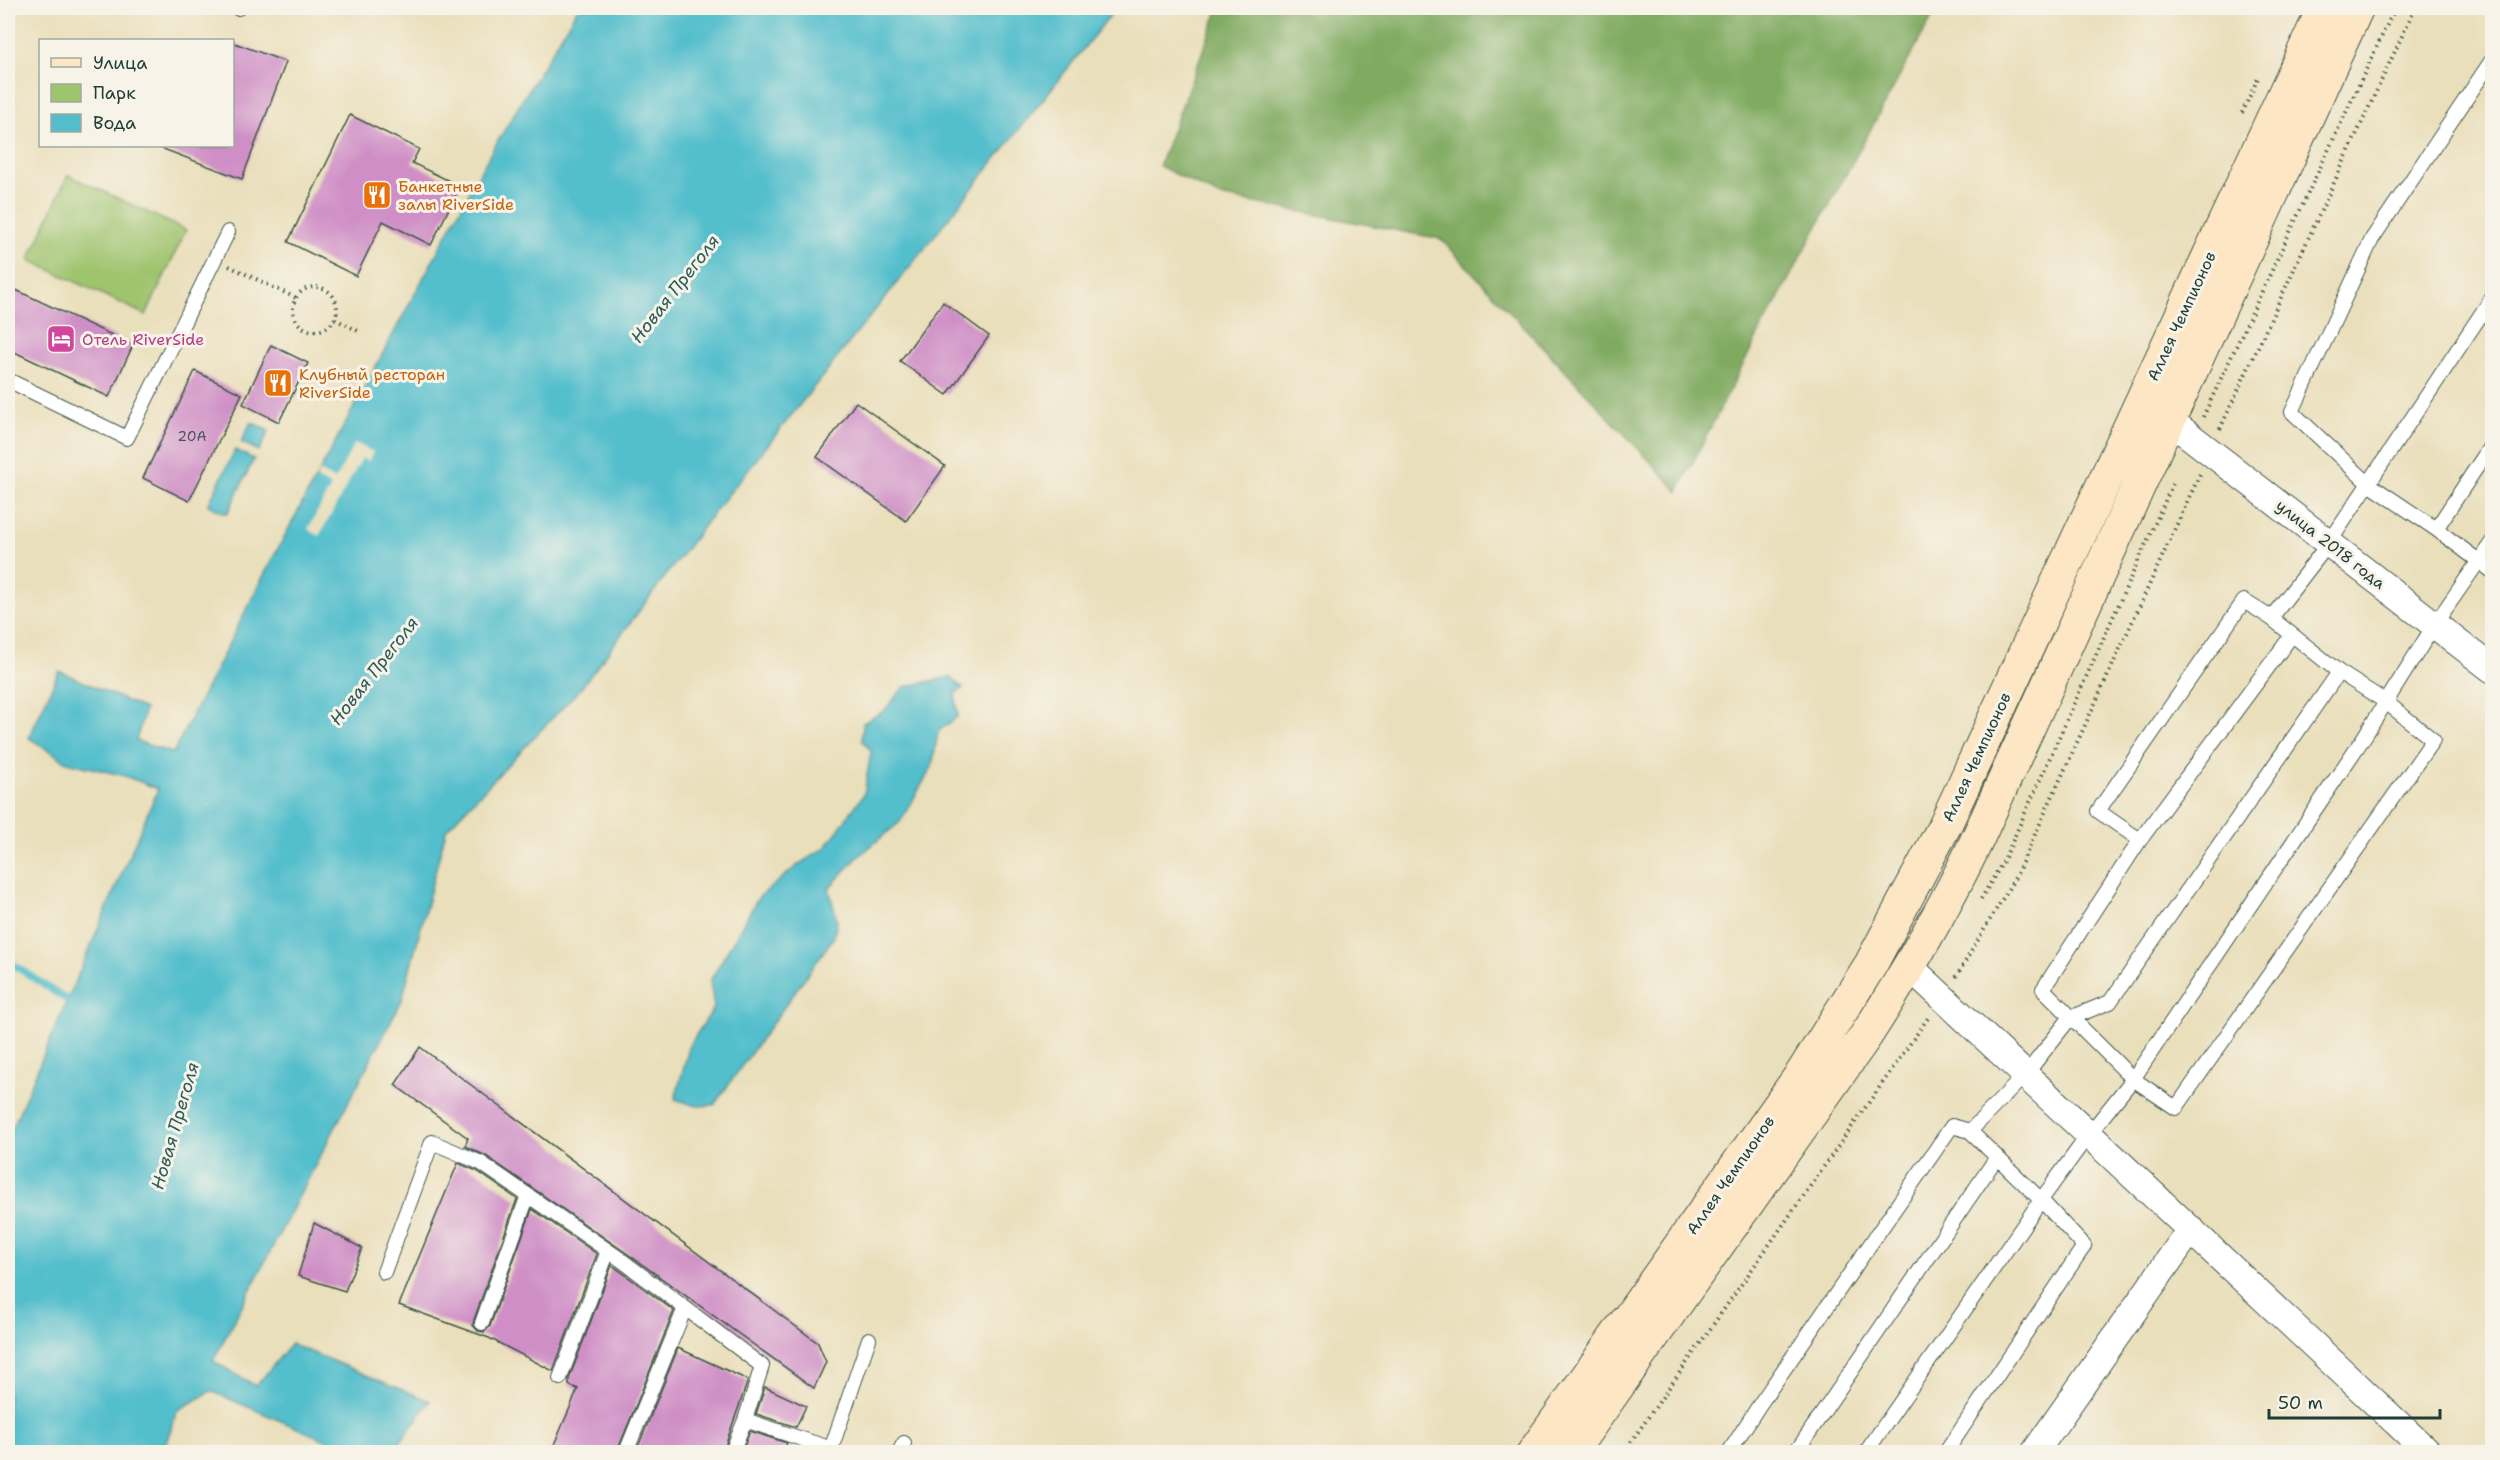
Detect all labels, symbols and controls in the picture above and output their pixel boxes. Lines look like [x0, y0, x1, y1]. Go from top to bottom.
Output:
legend [39, 39, 234, 147]
text: Улица [93, 51, 147, 75]
text: Парк [93, 81, 136, 105]
text: Вода [93, 111, 136, 135]
place label: Банкетные залы RiverSide [398, 176, 514, 215]
restaurant icon: Банкетные залы RiverSide [361, 179, 393, 211]
water label: Новая Преголя [625, 230, 725, 348]
street label: Аллея Чемпионов [2142, 248, 2221, 384]
hotel icon: Отель RiverSide [45, 323, 77, 355]
place label: Отель RiverSide [82, 329, 204, 350]
place label: Клубный ресторан RiverSide [299, 364, 445, 403]
restaurant icon: Клубный ресторан RiverSide [262, 367, 294, 399]
house number: 20А [177, 427, 207, 445]
street label: улица 2018 года [2272, 495, 2390, 594]
water label: Новая Преголя [324, 612, 424, 730]
street label: Аллея Чемпионов [1937, 689, 2016, 825]
water label: Новая Преголя [145, 1059, 205, 1193]
street label: Аллея Чемпионов [1682, 1112, 1779, 1239]
scale bar [2269, 1382, 2440, 1420]
text: 50 m [2278, 1391, 2323, 1415]

